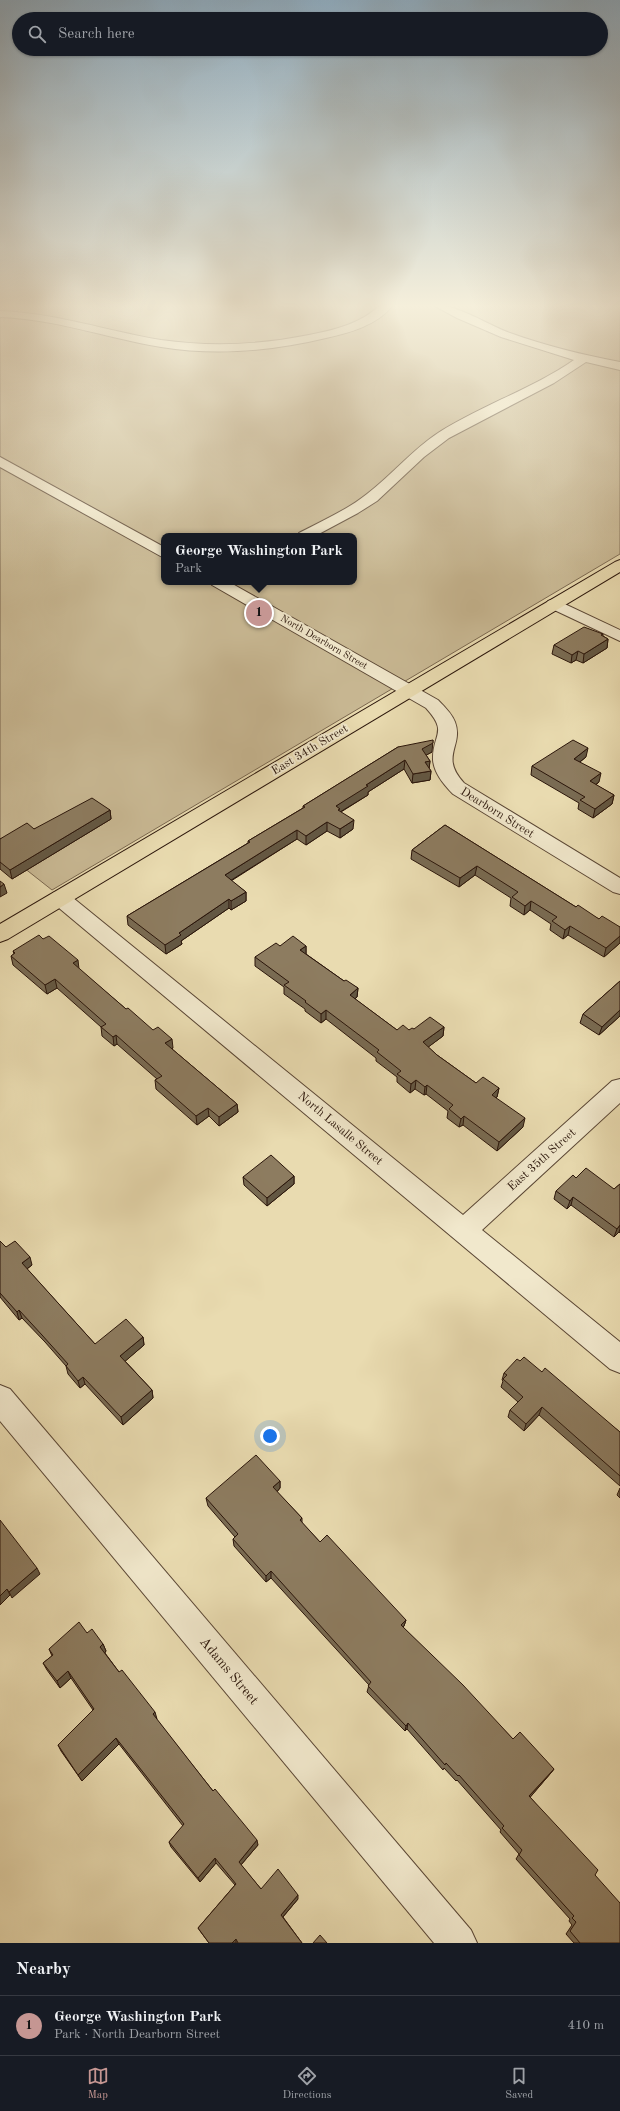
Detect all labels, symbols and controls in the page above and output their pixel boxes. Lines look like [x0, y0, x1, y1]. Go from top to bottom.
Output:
search box [12, 12, 608, 56]
icon: search [26, 23, 48, 45]
text: Search here [58, 27, 135, 42]
popup [161, 533, 357, 585]
text: George Washington Park [175, 544, 343, 559]
text: Park [175, 562, 202, 575]
pin: 1 [246, 598, 272, 628]
street label: North Dearborn Street [279, 613, 370, 671]
street label: East 34th Street [270, 723, 350, 777]
street label: Dearborn Street [458, 786, 536, 840]
street label: North Lasalle Street [295, 1090, 385, 1168]
street label: East 35th Street [505, 1126, 578, 1193]
your location [260, 1426, 280, 1446]
street label: Adams Street [197, 1635, 261, 1707]
text: Nearby [16, 1961, 71, 1978]
text: George Washington Park [54, 2010, 222, 2025]
text: 1 [25, 2019, 33, 2032]
text: 410 m [567, 2019, 604, 2032]
text: Park · North Dearborn Street [54, 2028, 220, 2041]
tab: Map [87, 2065, 109, 2103]
tab: Directions [283, 2065, 331, 2103]
tab: Saved [505, 2065, 533, 2103]

